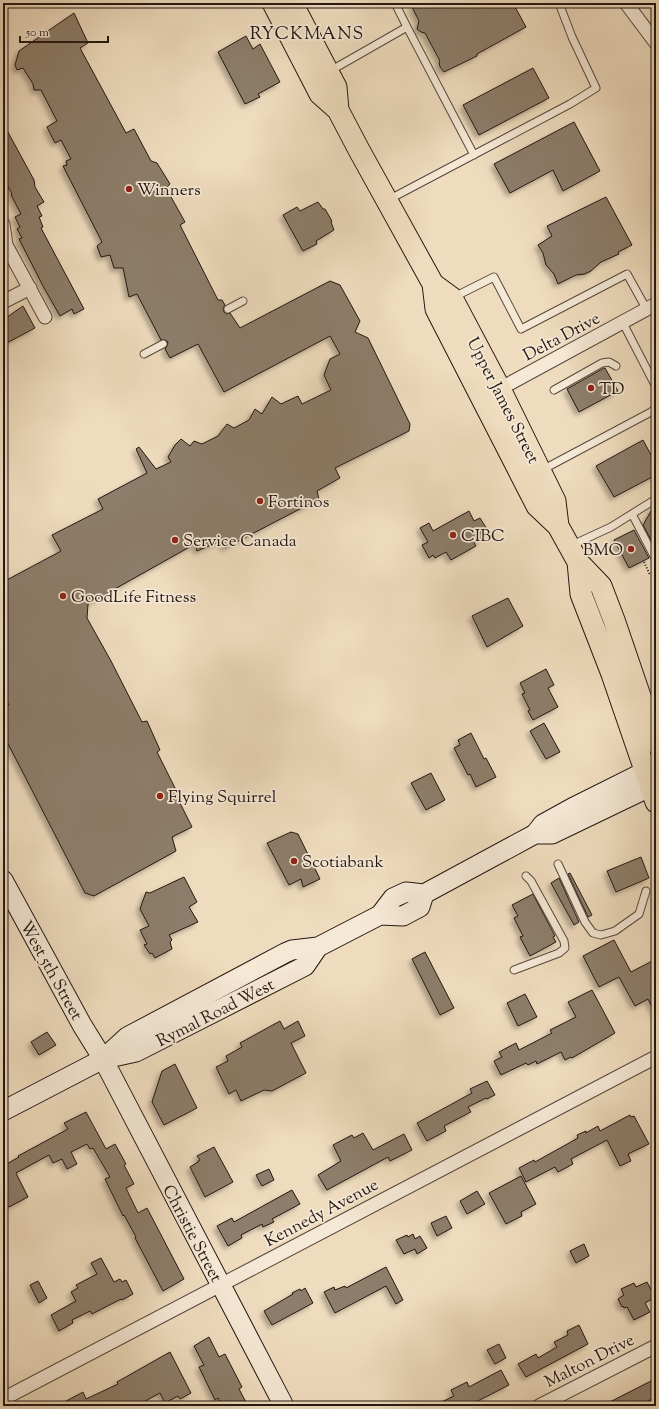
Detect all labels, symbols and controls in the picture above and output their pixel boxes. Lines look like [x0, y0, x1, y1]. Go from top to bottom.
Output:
scale bar [20, 18, 108, 44]
district label: RYCKMANS [250, 22, 364, 48]
text: 50 m [25, 24, 49, 42]
place label: Winners [137, 179, 201, 203]
marker: Winners [124, 184, 134, 194]
street label: Delta Drive [519, 307, 605, 368]
street label: Upper James Street [460, 333, 545, 469]
place label: TD [599, 378, 624, 402]
marker: TD [586, 383, 596, 393]
place label: Fortinos [268, 491, 330, 515]
marker: Fortinos [255, 496, 265, 506]
place label: CIBC [461, 525, 505, 549]
place label: Service Canada [183, 530, 297, 554]
marker: CIBC [448, 530, 458, 540]
marker: Service Canada [170, 535, 180, 545]
place label: BMO [583, 539, 623, 563]
marker: BMO [626, 544, 636, 554]
place label: GoodLife Fitness [71, 586, 196, 610]
marker: GoodLife Fitness [58, 591, 68, 601]
place label: Flying Squirrel [168, 786, 277, 810]
marker: Flying Squirrel [155, 791, 165, 801]
place label: Scotiabank [302, 851, 384, 875]
marker: Scotiabank [289, 856, 299, 866]
street label: West 5th Street [13, 917, 88, 1025]
street label: Rymal Road West [153, 974, 279, 1054]
street label: Kennedy Avenue [261, 1174, 383, 1254]
street label: Christie Street [155, 1181, 227, 1287]
street label: Malton Drive [541, 1329, 639, 1395]

